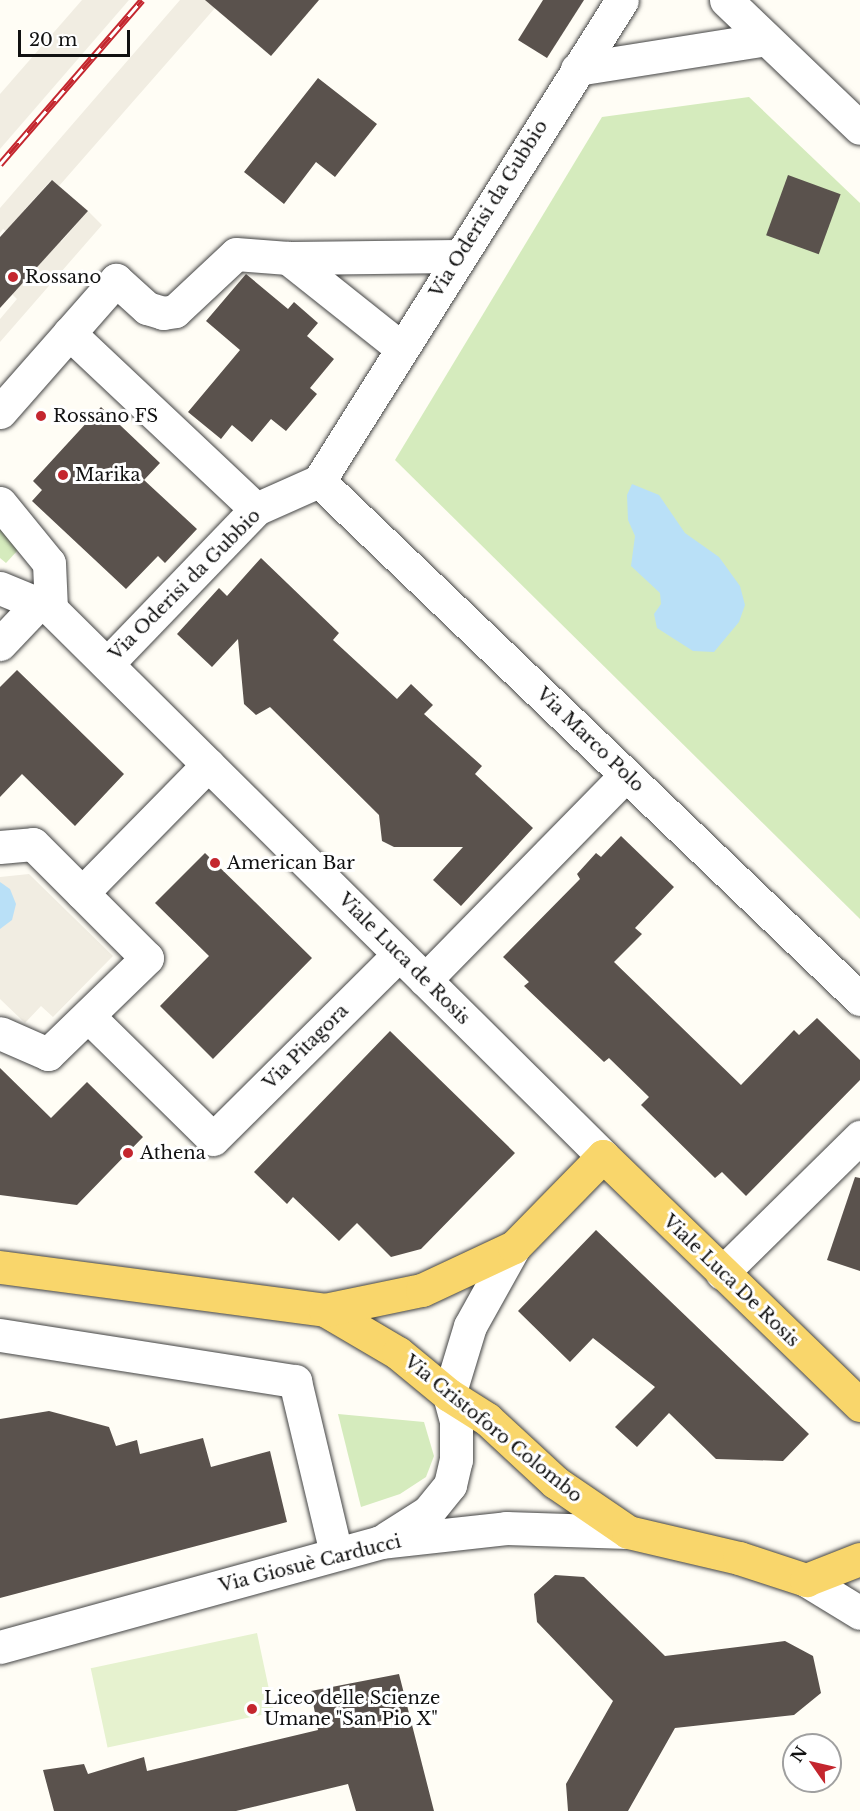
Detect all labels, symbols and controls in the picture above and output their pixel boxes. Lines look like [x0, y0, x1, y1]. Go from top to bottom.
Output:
scale bar [21, 18, 134, 56]
text: 20 m [29, 29, 77, 51]
street label: Via Oderisi da Gubbio [425, 116, 553, 302]
place label: Rossano [25, 266, 101, 288]
marker: Rossano [6, 270, 20, 284]
place label: Rossano FS [53, 405, 158, 427]
marker: Rossano FS [34, 409, 48, 423]
place label: Marika [75, 464, 140, 486]
marker: Marika [56, 468, 70, 482]
street label: Via Oderisi da Gubbio [105, 505, 265, 665]
street label: Via Marco Polo [532, 683, 648, 797]
place label: American Bar [227, 852, 355, 874]
marker: American Bar [208, 856, 222, 870]
street label: Viale Luca de Rosis [334, 889, 474, 1029]
street label: Via Pitagora [259, 1000, 353, 1094]
place label: Athena [140, 1142, 206, 1164]
marker: Athena [121, 1146, 135, 1160]
street label: Viale Luca De Rosis [658, 1210, 804, 1352]
street label: Via Cristoforo Colombo [400, 1351, 586, 1507]
street label: Via Giosuè Carducci [217, 1531, 403, 1597]
place label: Liceo delle Scienze Umane "San Pio X" [264, 1688, 440, 1730]
marker: Liceo delle Scienze Umane "San Pio X" [245, 1702, 259, 1716]
north arrow [782, 1733, 842, 1793]
text: N [786, 1742, 811, 1766]

